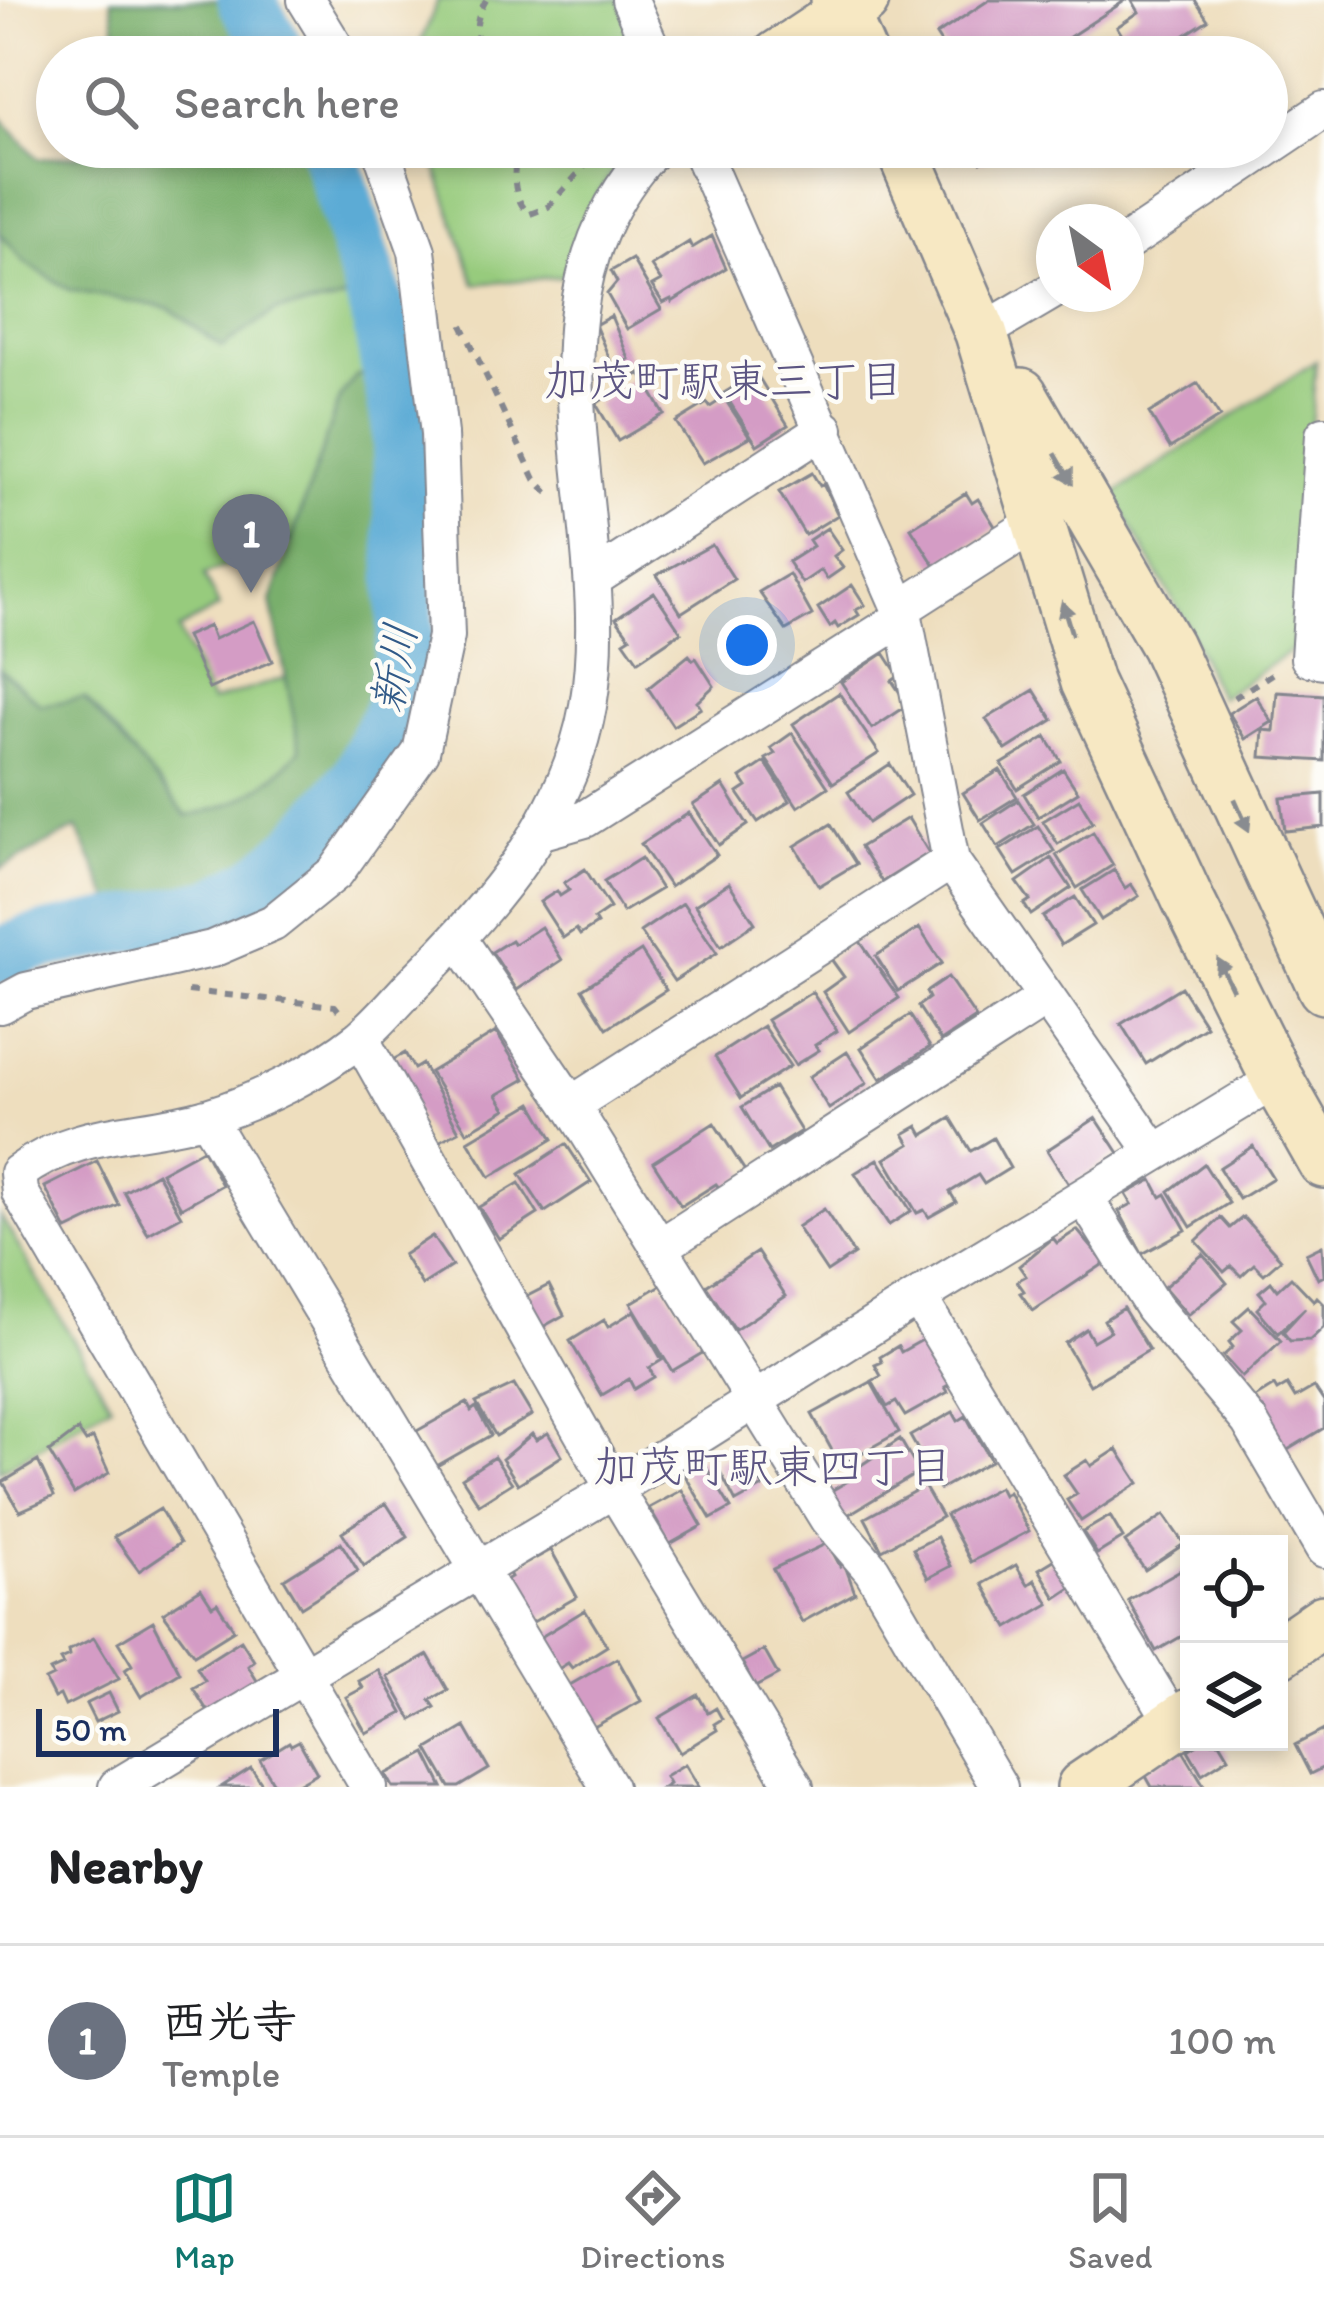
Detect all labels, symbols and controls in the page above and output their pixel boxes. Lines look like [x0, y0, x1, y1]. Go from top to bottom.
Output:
search box [36, 36, 1288, 168]
icon: search [78, 69, 144, 135]
text: Search here [174, 75, 400, 129]
north arrow [1036, 204, 1144, 312]
district label: 加茂町駅東三丁目 [544, 353, 904, 407]
one-way arrow [1052, 452, 1073, 485]
pin: 1 [212, 494, 290, 593]
one-way arrow [1057, 599, 1075, 636]
your location [717, 615, 777, 675]
water label: 新川 [359, 619, 427, 717]
one-way arrow [1232, 798, 1252, 833]
one-way arrow [1215, 957, 1235, 991]
district label: 加茂町駅東四丁目 [593, 1439, 953, 1493]
map controls [1180, 1535, 1288, 1751]
button: locate [1180, 1535, 1288, 1643]
button: layers [1180, 1643, 1288, 1751]
scale bar [36, 1703, 279, 1756]
text: 50 m [54, 1710, 127, 1749]
text: Nearby [48, 1835, 203, 1896]
text: 西光寺 [162, 1994, 297, 2048]
text: 1 [78, 2017, 96, 2064]
text: 100 m [1168, 2017, 1276, 2064]
text: Temple [162, 2050, 280, 2097]
tab: Map [171, 2165, 237, 2276]
tab: Directions [580, 2165, 725, 2276]
tab: Saved [1068, 2165, 1153, 2276]

